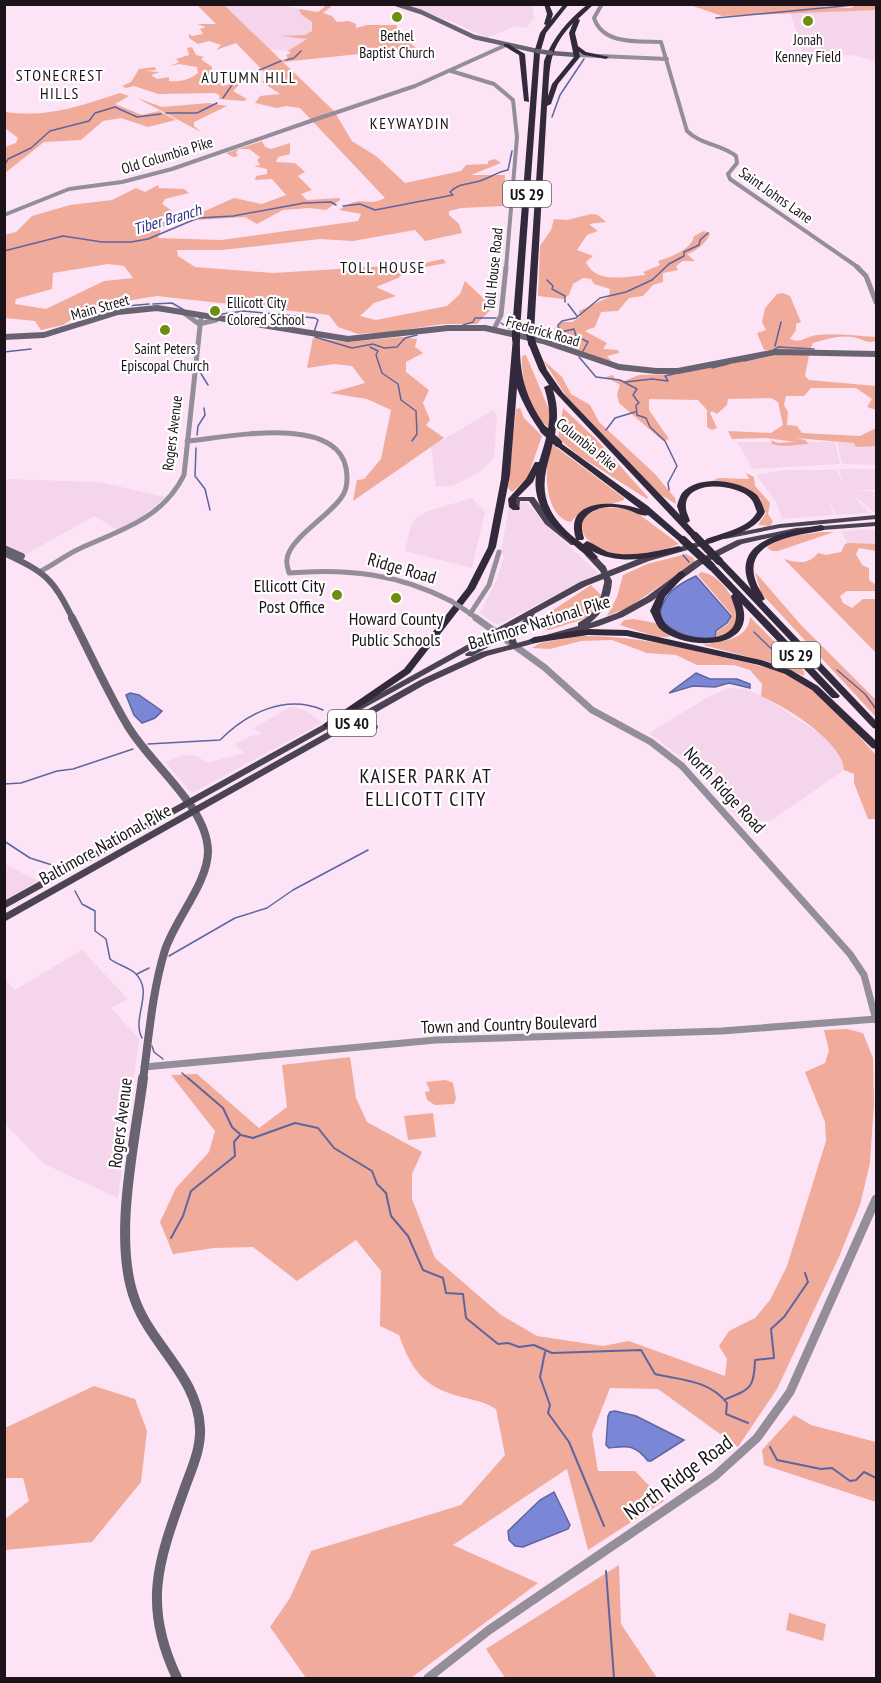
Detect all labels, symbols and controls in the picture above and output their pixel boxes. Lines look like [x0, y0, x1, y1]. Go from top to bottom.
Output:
marker: Bethel Baptist Church [390, 10, 404, 24]
marker: Jonah Kenney Field [801, 14, 815, 28]
place label: Bethel Baptist Church [359, 26, 435, 62]
place label: Jonah Kenney Field [775, 30, 841, 66]
district label: STONECREST HILLS [16, 65, 104, 103]
district label: AUTUMN HILL [201, 67, 297, 87]
district label: KEYWAYDIN [370, 113, 450, 133]
street label: Old Columbia Pike [119, 132, 215, 178]
street label: Saint Johns Lane [735, 163, 817, 227]
road number: US 29 [503, 181, 551, 207]
water label: Tiber Branch [131, 199, 204, 239]
street label: Toll House Road [479, 227, 507, 311]
district label: TOLL HOUSE [340, 257, 426, 277]
street label: Main Street [69, 290, 131, 324]
place label: Ellicott City Colored School [227, 293, 305, 329]
marker: Ellicott City Colored School [208, 304, 222, 318]
street label: Frederick Road [504, 311, 582, 351]
marker: Saint Peters Episcopal Church [158, 323, 172, 337]
place label: Saint Peters Episcopal Church [121, 339, 209, 375]
street label: Rogers Avenue [158, 394, 186, 472]
street label: Columbia Pike [552, 413, 622, 475]
street label: Ridge Road [365, 547, 439, 589]
place label: Ellicott City Post Office [254, 574, 325, 618]
marker: Ellicott City Post Office [330, 588, 344, 602]
street label: Baltimore National Pike [465, 589, 613, 655]
marker: Howard County Public Schools [389, 591, 403, 605]
place label: Howard County Public Schools [349, 607, 443, 651]
road number: US 29 [772, 642, 820, 668]
road number: US 40 [328, 710, 376, 736]
street label: North Ridge Road [679, 742, 771, 838]
district label: KAISER PARK AT ELLICOTT CITY [360, 763, 492, 812]
street label: Baltimore National Pike [35, 798, 175, 890]
street label: Town and Country Boulevard [420, 1009, 598, 1039]
street label: Rogers Avenue [103, 1077, 137, 1169]
street label: North Ridge Road [618, 1429, 738, 1525]

